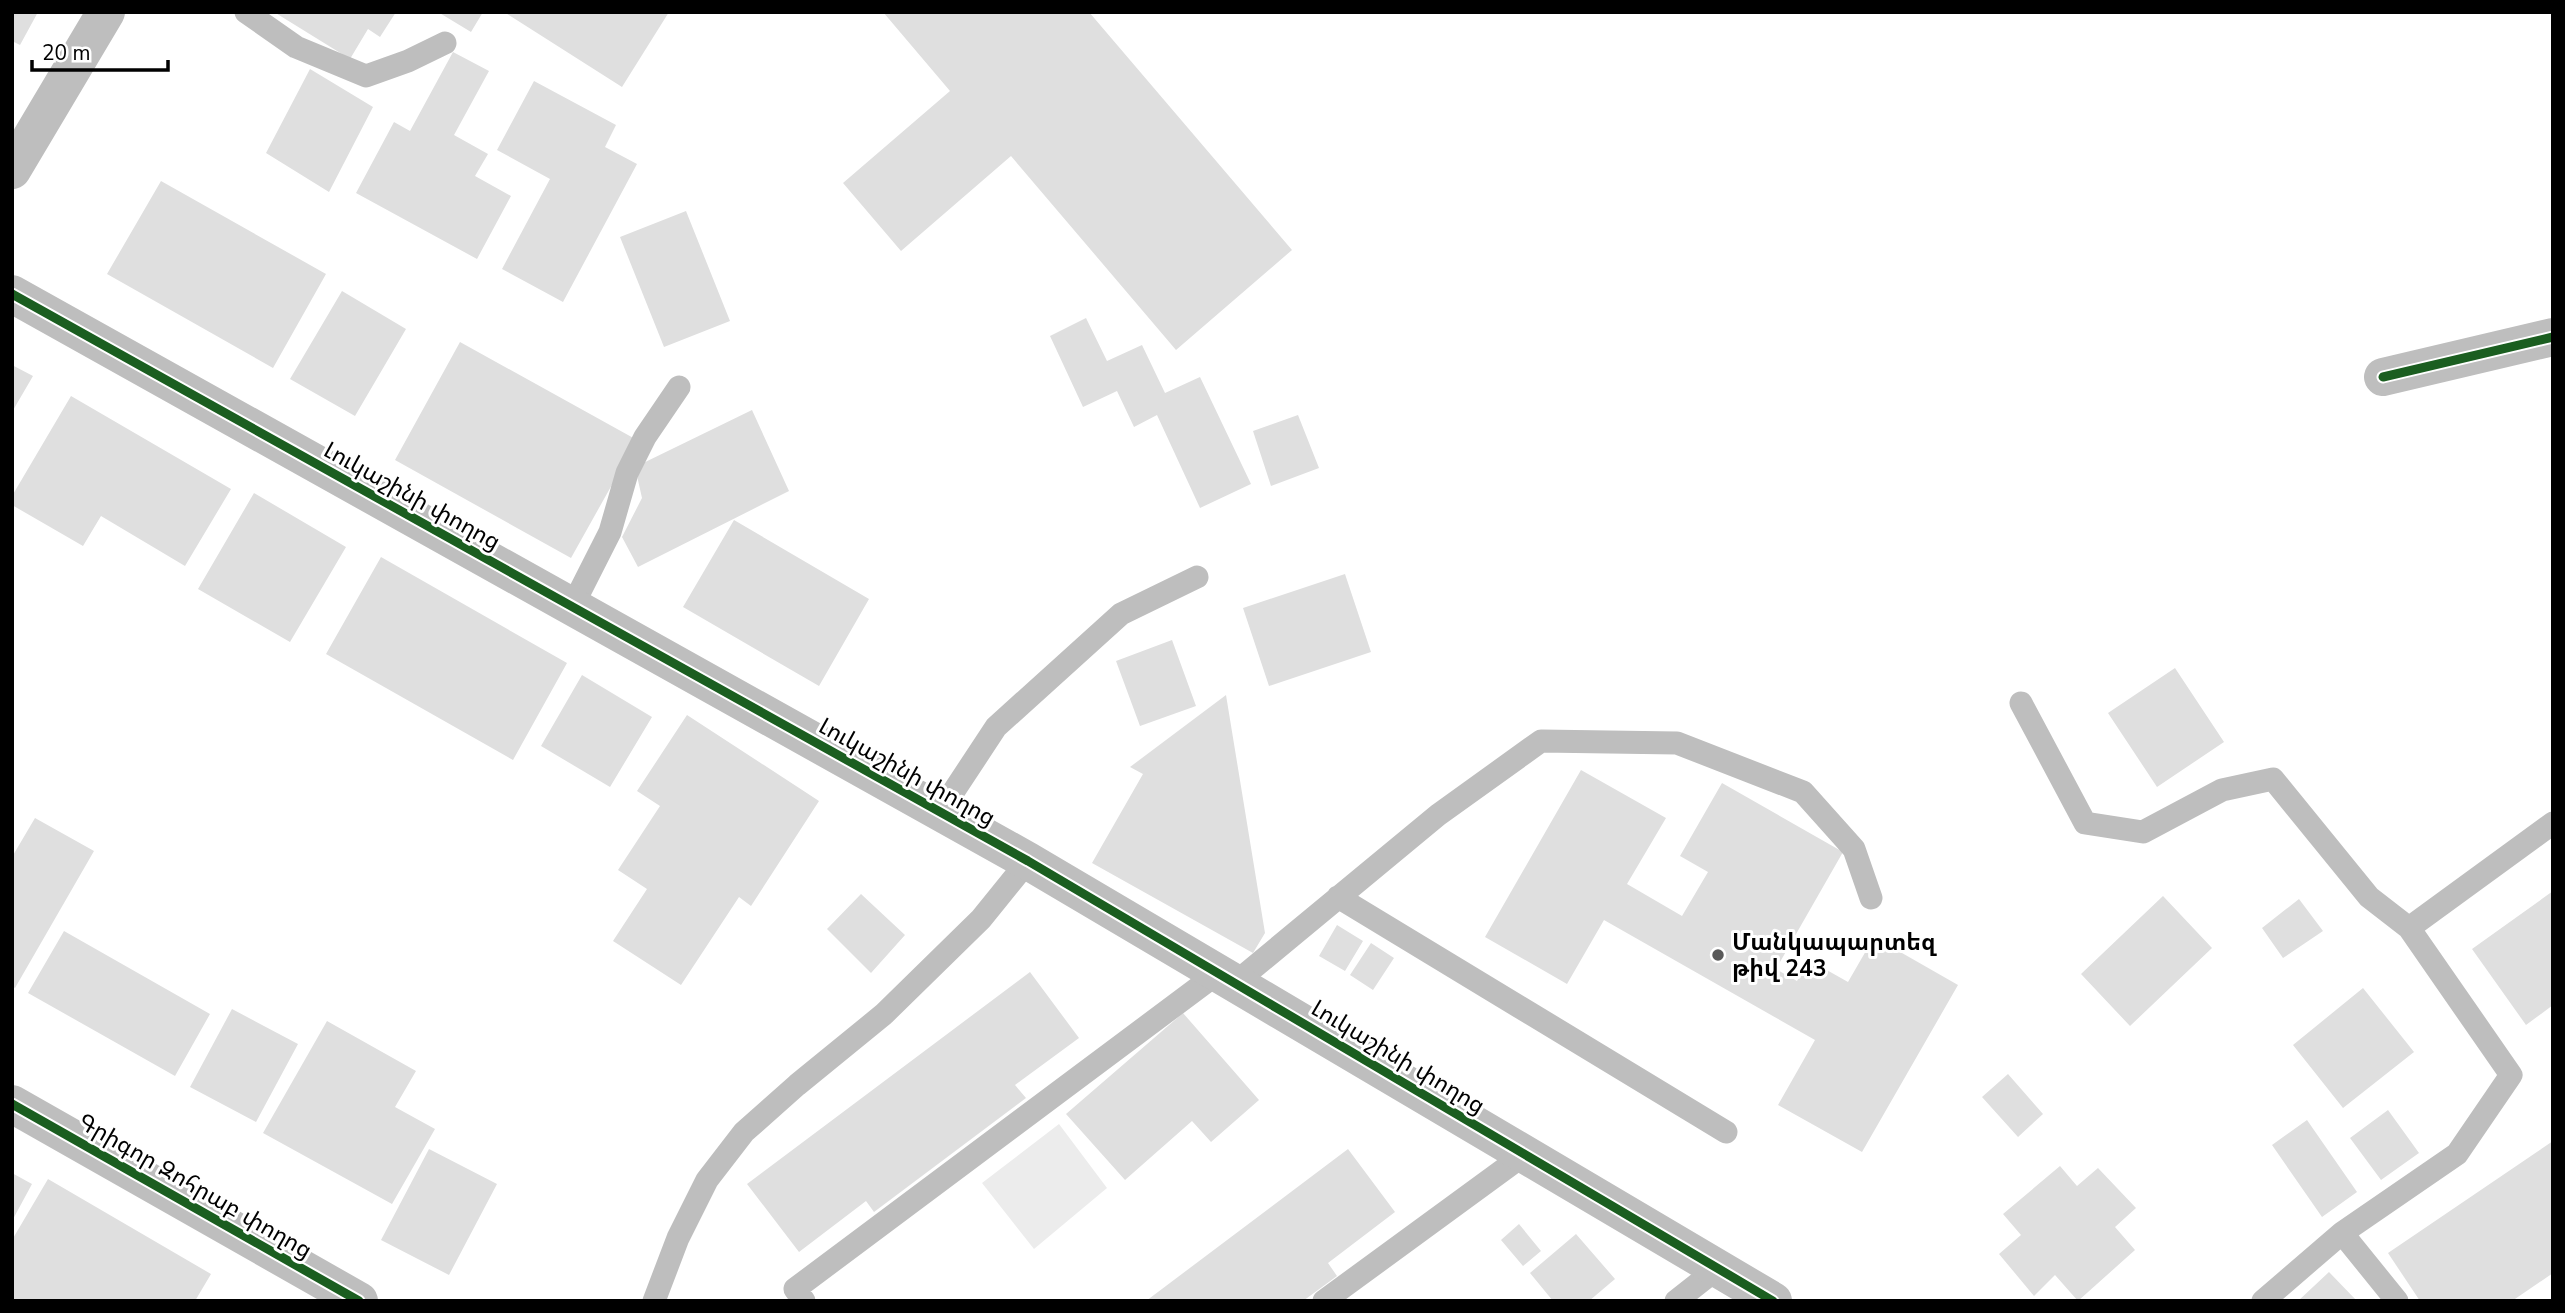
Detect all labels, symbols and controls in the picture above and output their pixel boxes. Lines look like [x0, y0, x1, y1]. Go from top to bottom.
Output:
scale bar [32, 28, 168, 72]
text: 20 m [42, 39, 91, 67]
street label: Լուկաշինի փողոց [318, 435, 506, 557]
street label: Լուկաշինի փողոց [813, 711, 1001, 833]
place label: Մանկապարտեզ թիվ 243 [1732, 927, 1937, 984]
marker: Մանկապարտեզ թիվ 243 [1710, 947, 1726, 963]
street label: Լուկաշինի փողոց [1305, 993, 1491, 1121]
street label: Գրիգոր Զոհրաբ փողոց [72, 1106, 318, 1266]

